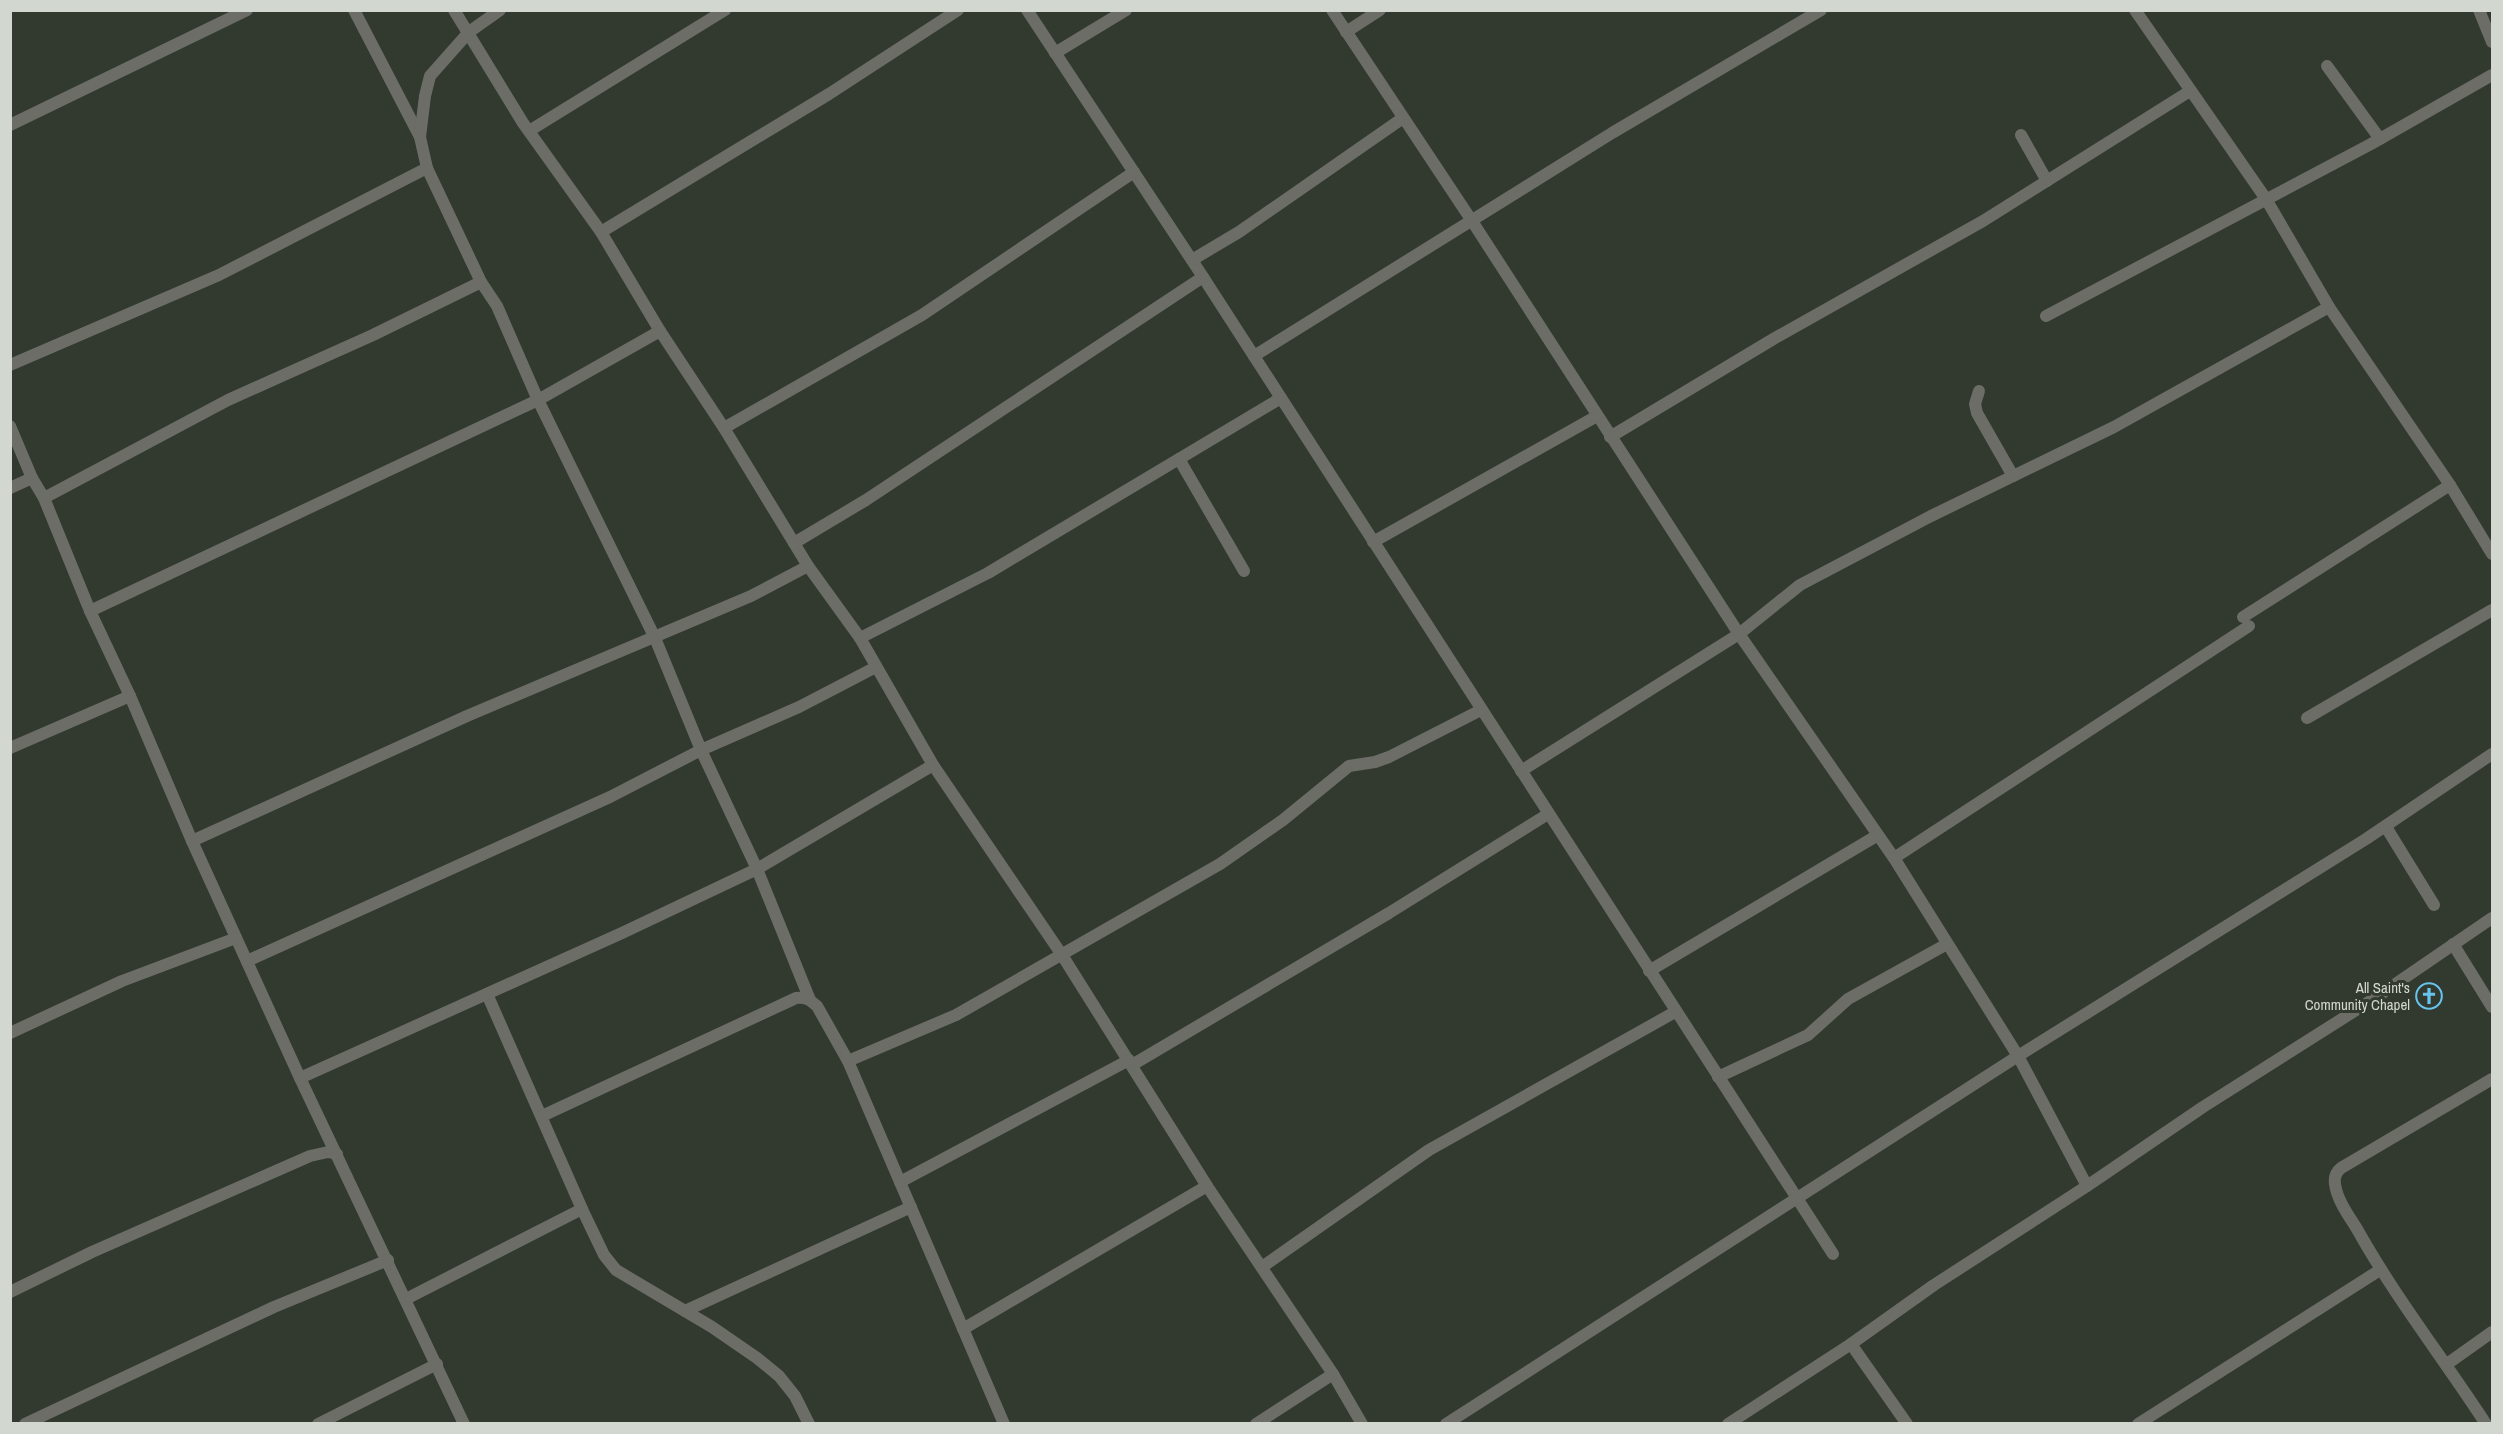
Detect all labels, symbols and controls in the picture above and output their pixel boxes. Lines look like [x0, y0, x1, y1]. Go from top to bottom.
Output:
place label: All Saint's Community Chapel [2305, 977, 2410, 1015]
church icon: All Saint's Community Chapel [2414, 981, 2444, 1011]

